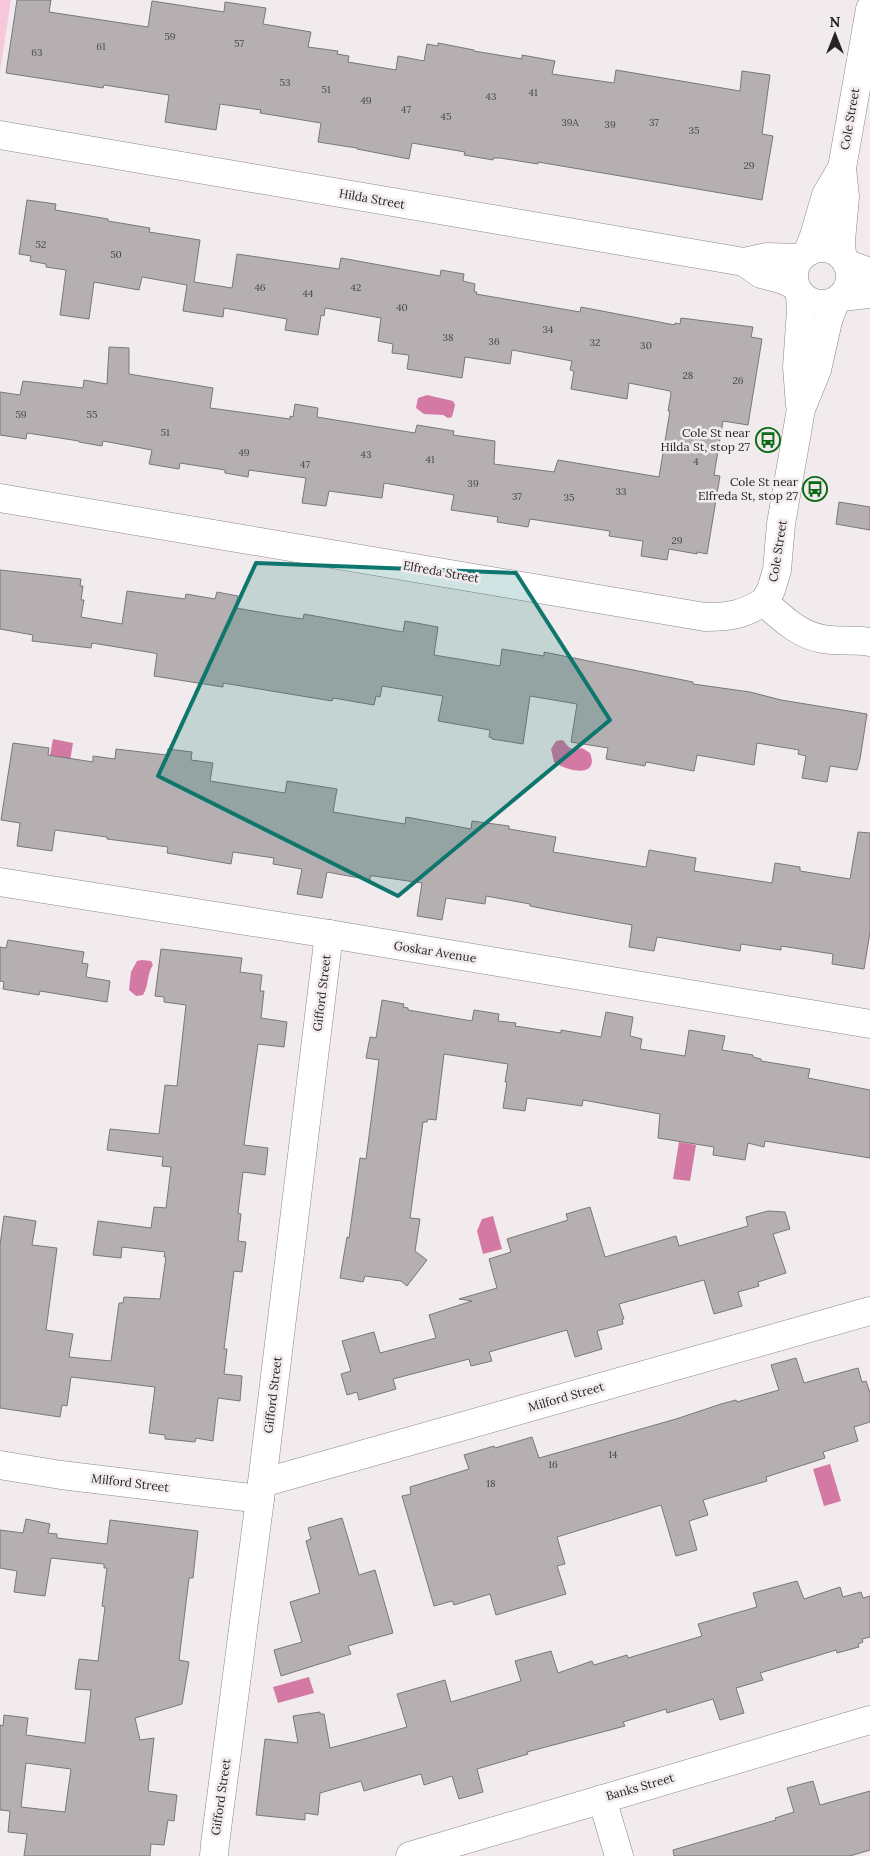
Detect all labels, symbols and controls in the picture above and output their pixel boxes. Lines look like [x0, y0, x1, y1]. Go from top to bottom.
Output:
north arrow [810, 10, 860, 60]
text: N [830, 13, 841, 31]
house number: 59 [164, 30, 176, 43]
house number: 57 [234, 37, 244, 50]
house number: 61 [96, 40, 106, 53]
house number: 63 [31, 46, 43, 59]
house number: 53 [279, 76, 291, 89]
house number: 51 [321, 83, 331, 96]
house number: 41 [528, 86, 538, 99]
street label: Cole Street [837, 87, 862, 151]
house number: 43 [486, 90, 497, 103]
house number: 49 [360, 94, 372, 107]
house number: 47 [401, 103, 411, 116]
house number: 45 [441, 110, 451, 123]
house number: 39A [561, 116, 580, 129]
house number: 37 [649, 116, 659, 129]
house number: 39 [604, 118, 616, 131]
house number: 35 [688, 124, 700, 137]
house number: 29 [743, 159, 755, 172]
street label: Hilda Street [338, 185, 406, 212]
house number: 52 [36, 238, 46, 251]
house number: 50 [110, 248, 122, 261]
house number: 46 [254, 281, 266, 294]
house number: 42 [351, 281, 361, 294]
house number: 44 [303, 287, 314, 300]
house number: 40 [396, 301, 408, 314]
house number: 34 [543, 323, 554, 336]
house number: 38 [442, 331, 454, 344]
house number: 36 [488, 335, 500, 348]
house number: 32 [590, 336, 600, 349]
house number: 30 [640, 339, 652, 352]
house number: 28 [683, 369, 694, 382]
house number: 26 [732, 374, 744, 387]
house number: 59 [15, 408, 27, 421]
house number: 55 [87, 408, 97, 421]
place label: Cole St near Hilda St, stop 27 [660, 425, 751, 454]
house number: 51 [160, 426, 170, 439]
bus stop icon: Cole St near Hilda St, stop 27 [755, 427, 781, 453]
house number: 49 [238, 446, 250, 459]
house number: 43 [361, 448, 372, 461]
house number: 41 [425, 453, 435, 466]
house number: 4 [693, 455, 699, 468]
house number: 47 [300, 458, 310, 471]
place label: Cole St near Elfreda St, stop 27 [698, 474, 799, 503]
bus stop icon: Cole St near Elfreda St, stop 27 [802, 476, 828, 502]
house number: 39 [467, 477, 479, 490]
house number: 33 [615, 485, 627, 498]
house number: 37 [512, 490, 522, 503]
house number: 35 [563, 491, 575, 504]
street label: Cole Street [765, 519, 790, 583]
house number: 29 [671, 534, 683, 547]
street label: Elfreda Street [402, 557, 481, 586]
street label: Goskar Avenue [393, 938, 478, 966]
street label: Gifford Street [309, 953, 334, 1032]
street label: Gifford Street [260, 1355, 285, 1434]
street label: Milford Street [526, 1378, 606, 1414]
house number: 14 [608, 1448, 618, 1461]
house number: 16 [548, 1458, 558, 1471]
street label: Milford Street [90, 1470, 170, 1495]
house number: 18 [486, 1477, 496, 1490]
street label: Gifford Street [208, 1757, 233, 1836]
street label: Banks Street [604, 1770, 676, 1803]

